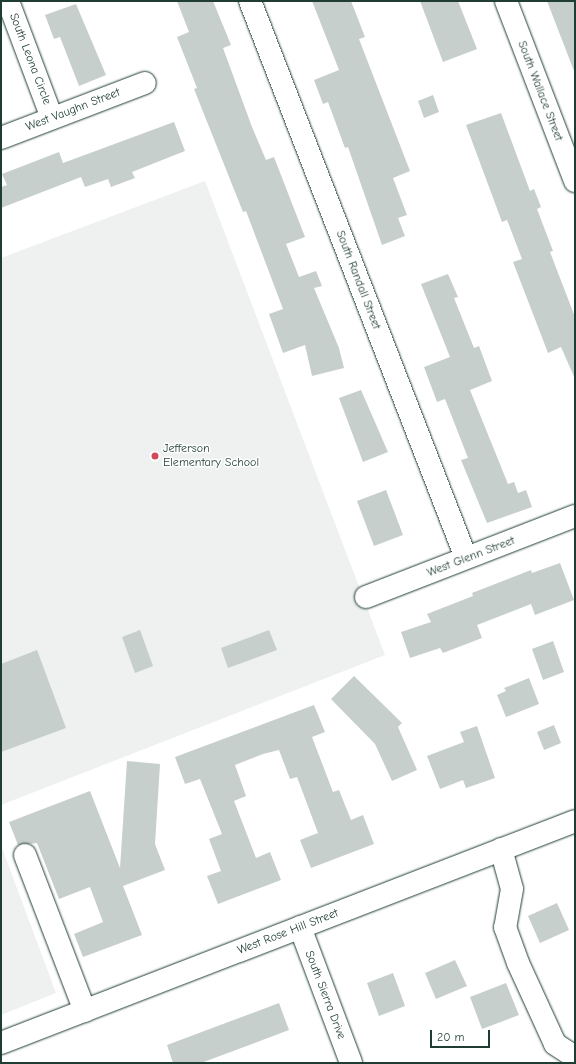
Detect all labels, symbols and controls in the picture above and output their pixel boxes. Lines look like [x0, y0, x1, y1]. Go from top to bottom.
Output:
street label: South Leona Circle [6, 11, 54, 107]
street label: South Wallace Street [514, 39, 566, 143]
street label: West Vaughn Street [24, 85, 122, 135]
street label: South Randall Street [333, 229, 383, 331]
place label: Jefferson Elementary School [163, 442, 259, 470]
marker: Jefferson Elementary School [150, 451, 160, 461]
street label: West Glenn Street [425, 534, 517, 580]
street label: West Rose Hill Street [235, 906, 341, 958]
street label: South Sierra Drive [301, 949, 349, 1041]
scale bar [432, 1022, 492, 1048]
text: 20 m [437, 1030, 465, 1044]

